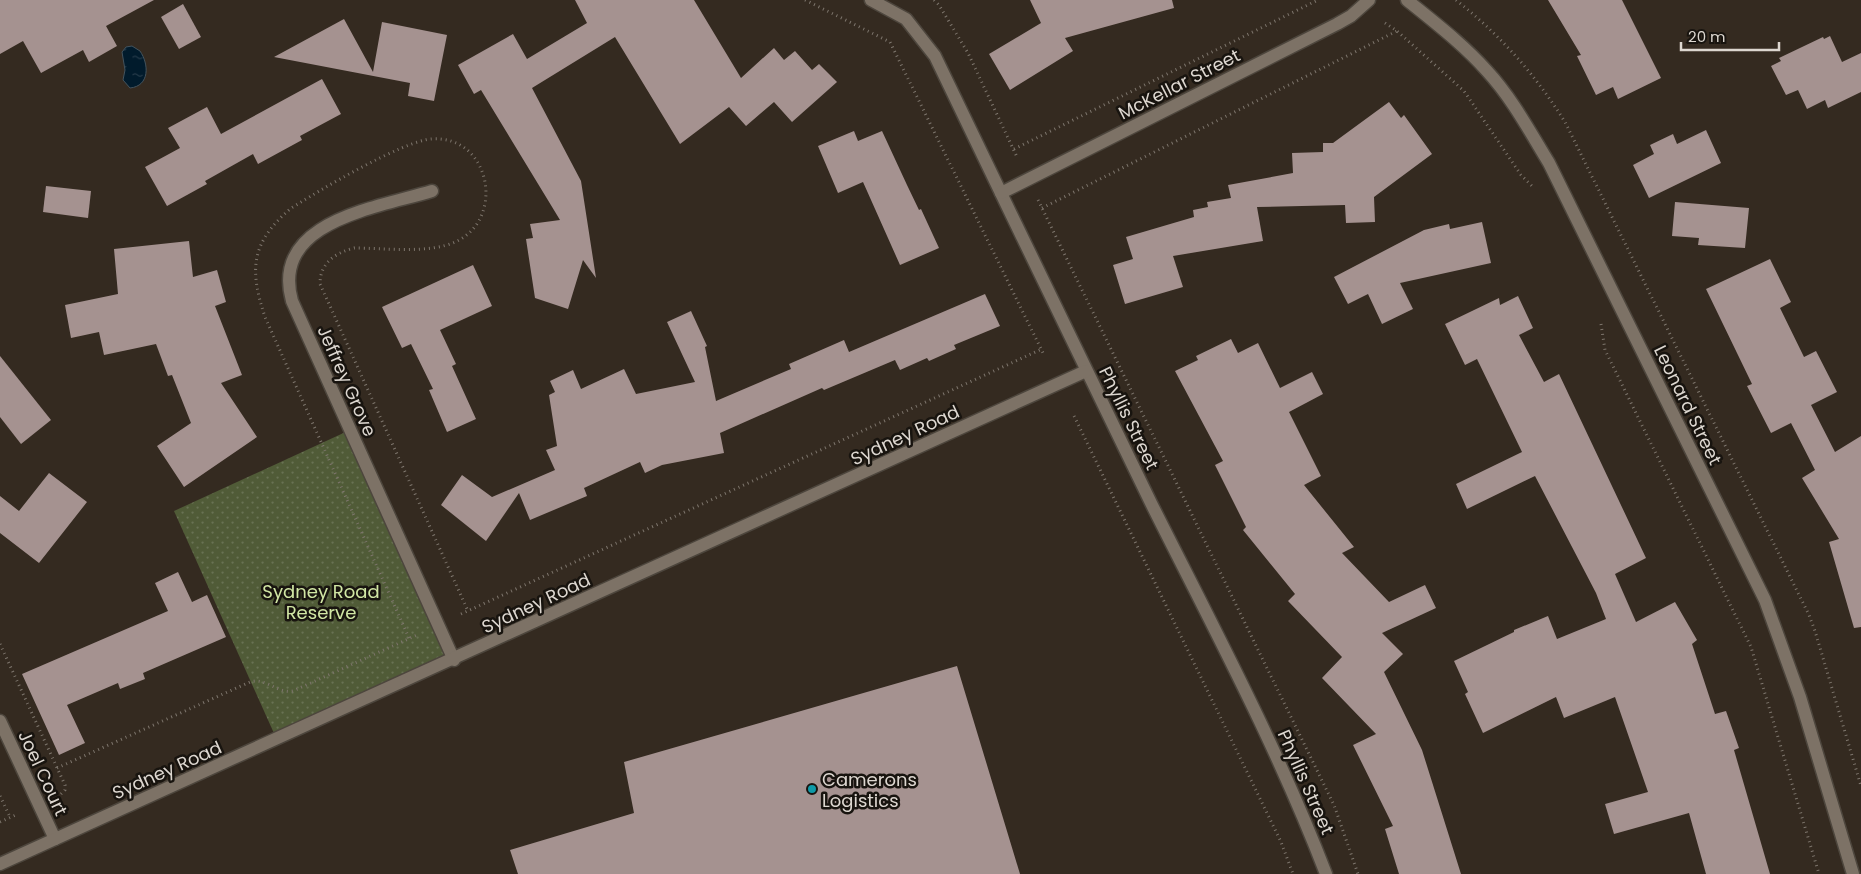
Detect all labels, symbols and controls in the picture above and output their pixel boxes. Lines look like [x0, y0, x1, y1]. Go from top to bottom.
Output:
scale bar [1681, 20, 1778, 52]
text: 20 m [1688, 26, 1726, 47]
street label: McKellar Street [1114, 43, 1244, 125]
street label: Jeffrey Grove [311, 322, 383, 440]
street label: Leonard Street [1648, 341, 1728, 469]
street label: Phyllis Street [1093, 362, 1165, 474]
street label: Sydney Road [847, 399, 963, 471]
street label: Sydney Road [478, 567, 594, 639]
park label: Sydney Road Reserve [262, 579, 380, 625]
street label: Joel Court [12, 726, 74, 820]
street label: Phyllis Street [1272, 726, 1340, 838]
street label: Sydney Road [108, 735, 226, 805]
place label: Camerons Logistics [822, 767, 917, 813]
marker: Camerons Logistics [806, 783, 818, 795]

